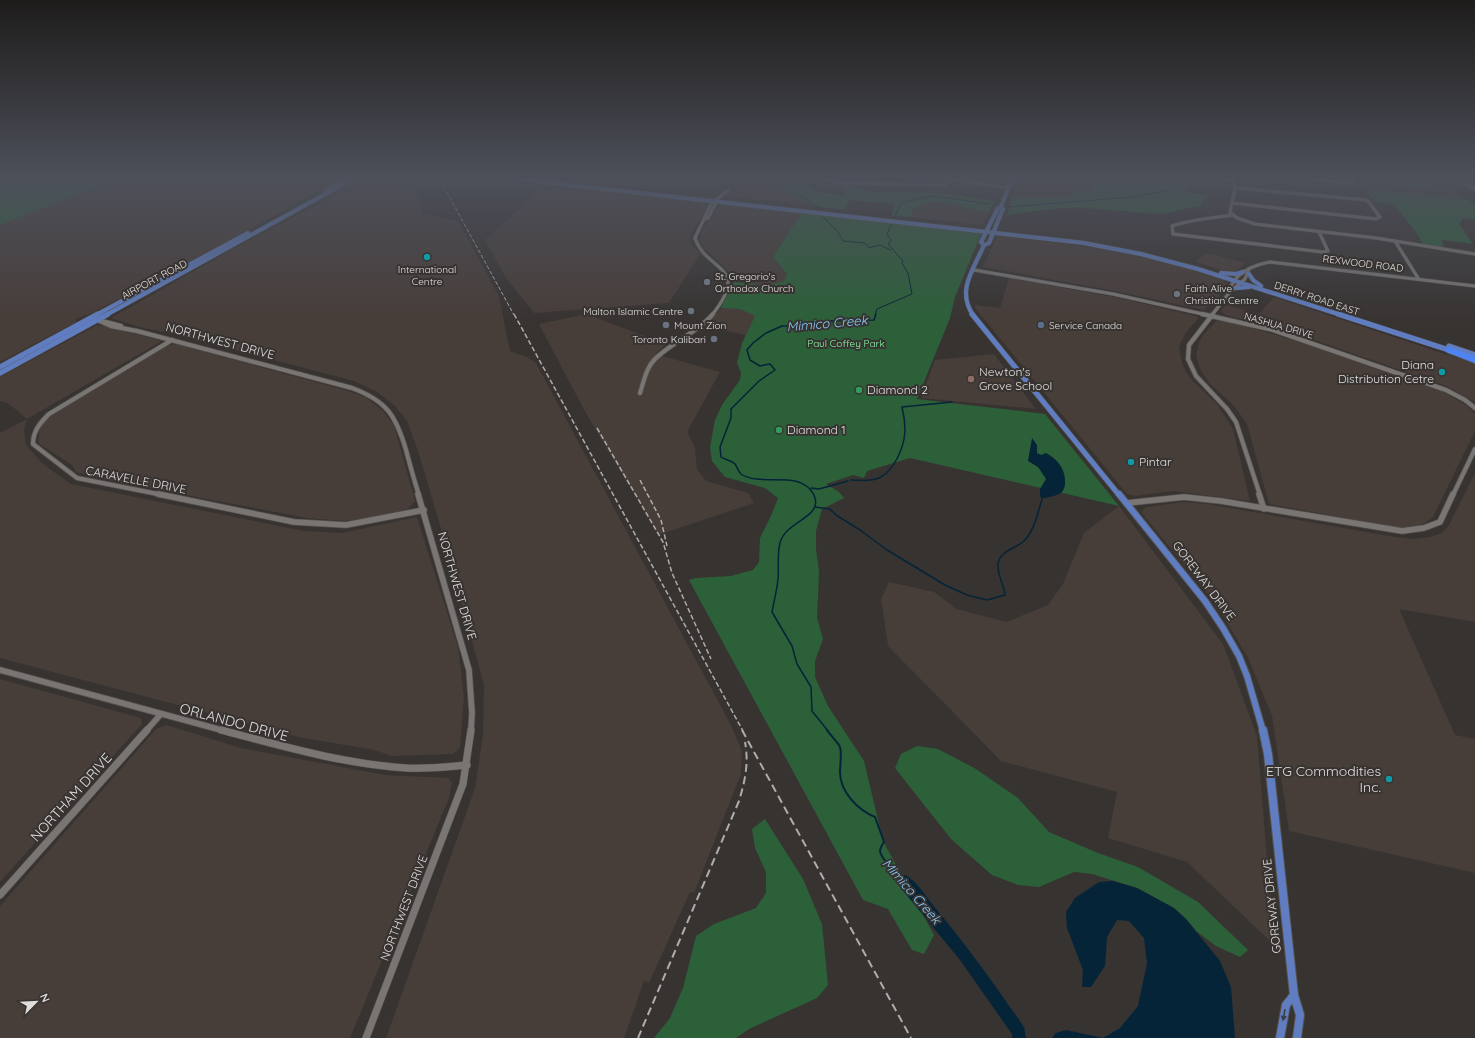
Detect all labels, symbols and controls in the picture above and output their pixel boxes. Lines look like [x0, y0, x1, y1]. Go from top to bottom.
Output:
marker: International Centre [422, 252, 432, 262]
street label: REXWOOD ROAD [1322, 252, 1404, 275]
street label: AIRPORT ROAD [119, 257, 189, 302]
place label: International Centre [398, 263, 456, 288]
place label: St. Gregorio's Orthodox Church [715, 270, 794, 295]
marker: St. Gregorio's Orthodox Church [702, 277, 712, 287]
street label: DERRY ROAD EAST [1273, 279, 1361, 318]
place label: Faith Alive Christian Centre [1185, 282, 1259, 307]
marker: Faith Alive Christian Centre [1172, 289, 1182, 299]
place label: Malton Islamic Centre [583, 305, 683, 318]
marker: Malton Islamic Centre [686, 306, 696, 316]
street label: NASHUA DRIVE [1243, 309, 1315, 342]
water label: Mimico Creek [786, 311, 869, 335]
street label: NORTHWEST DRIVE [164, 319, 276, 362]
place label: Mount Zion [674, 319, 726, 332]
place label: Service Canada [1049, 319, 1122, 332]
marker: Mount Zion [661, 320, 671, 330]
marker: Service Canada [1036, 320, 1046, 330]
place label: Toronto Kalibari [632, 333, 706, 346]
marker: Toronto Kalibari [709, 334, 719, 344]
park label: Paul Coffey Park [807, 337, 885, 350]
place label: Diana Distribution Cetre [1338, 357, 1434, 386]
place label: Newton's Grove School [979, 364, 1052, 393]
marker: Diana Distribution Cetre [1437, 367, 1447, 377]
marker: Newton's Grove School [966, 374, 976, 384]
place label: Diamond 2 [867, 382, 928, 397]
marker: Diamond 2 [854, 385, 864, 395]
place label: Diamond 1 [787, 422, 846, 437]
marker: Diamond 1 [774, 425, 784, 435]
place label: Pintar [1139, 454, 1172, 469]
marker: Pintar [1126, 457, 1136, 467]
street label: CARAVELLE DRIVE [84, 462, 188, 497]
street label: NORTHWEST DRIVE [435, 530, 480, 642]
street label: GOREWAY DRIVE [1170, 538, 1239, 623]
street label: ORLANDO DRIVE [178, 699, 290, 745]
street label: NORTHAM DRIVE [26, 749, 116, 845]
place label: ETG Commodities Inc. [1266, 762, 1381, 796]
marker: ETG Commodities Inc. [1384, 774, 1394, 784]
street label: NORTHWEST DRIVE [376, 853, 431, 963]
water label: Mimico Creek [879, 855, 945, 928]
street label: GOREWAY DRIVE [1259, 858, 1284, 954]
north arrow [16, 982, 56, 1022]
text: N [37, 991, 53, 1004]
one-way arrow [1280, 1009, 1286, 1021]

